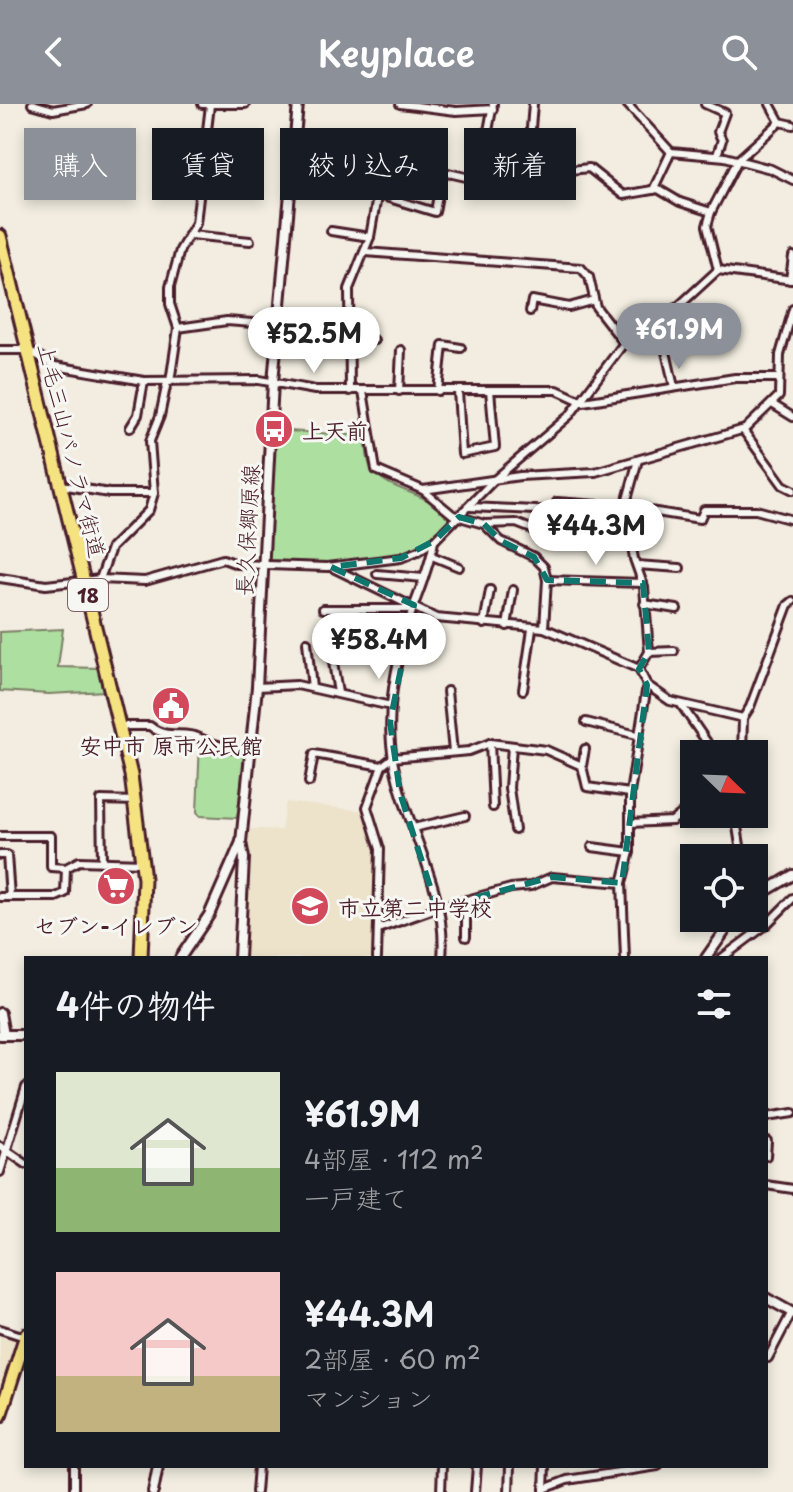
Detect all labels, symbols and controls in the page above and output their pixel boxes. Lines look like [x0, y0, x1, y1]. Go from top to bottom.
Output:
text: Keyplace [318, 25, 475, 79]
icon: back [32, 30, 76, 74]
icon: search [717, 30, 761, 74]
chip: 購入 [24, 128, 136, 200]
chip: 賃貸 [152, 128, 264, 200]
chip: 絞り込み [280, 128, 448, 200]
chip: 新着 [464, 128, 576, 200]
pin: ¥61.9M [614, 303, 744, 371]
pin: ¥52.5M [249, 307, 379, 375]
text: ¥61.9M [634, 309, 724, 348]
text: ¥52.5M [266, 313, 362, 352]
street label: 上毛三山パノラマ街道 [30, 339, 116, 561]
bus stop icon: 上天前 [253, 408, 295, 450]
place label: 上天前 [302, 413, 368, 446]
street label: 長久保郷原線 [226, 463, 266, 597]
pin: ¥44.3M [531, 499, 661, 567]
text: ¥44.3M [546, 505, 646, 544]
road number: 18 [68, 579, 108, 611]
pin: ¥58.4M [314, 613, 444, 681]
text: ¥58.4M [330, 619, 428, 658]
public building icon: 安中市 原市公民館 [150, 685, 192, 727]
place label: 安中市 原市公民館 [79, 728, 263, 761]
north arrow [680, 740, 768, 828]
map controls [680, 740, 768, 932]
button: locate [680, 844, 768, 932]
supermarket icon: セブン-イレブン [95, 865, 137, 907]
school or university icon: 市立第二中学校 [289, 885, 331, 927]
place label: 市立第二中学校 [338, 890, 492, 923]
place label: セブン-イレブン [34, 908, 198, 941]
text: 4件の物件 [56, 978, 215, 1030]
icon: filters [692, 982, 736, 1026]
text: ¥61.9M [304, 1087, 421, 1139]
icon: home [120, 1104, 216, 1200]
text: 4部屋 · 112 m² [304, 1139, 484, 1178]
text: 一戸建て [304, 1178, 408, 1217]
text: ¥44.3M [304, 1287, 435, 1339]
icon: home [120, 1304, 216, 1400]
text: 2部屋 · 60 m² [304, 1339, 481, 1378]
text: マンション [304, 1378, 433, 1417]

